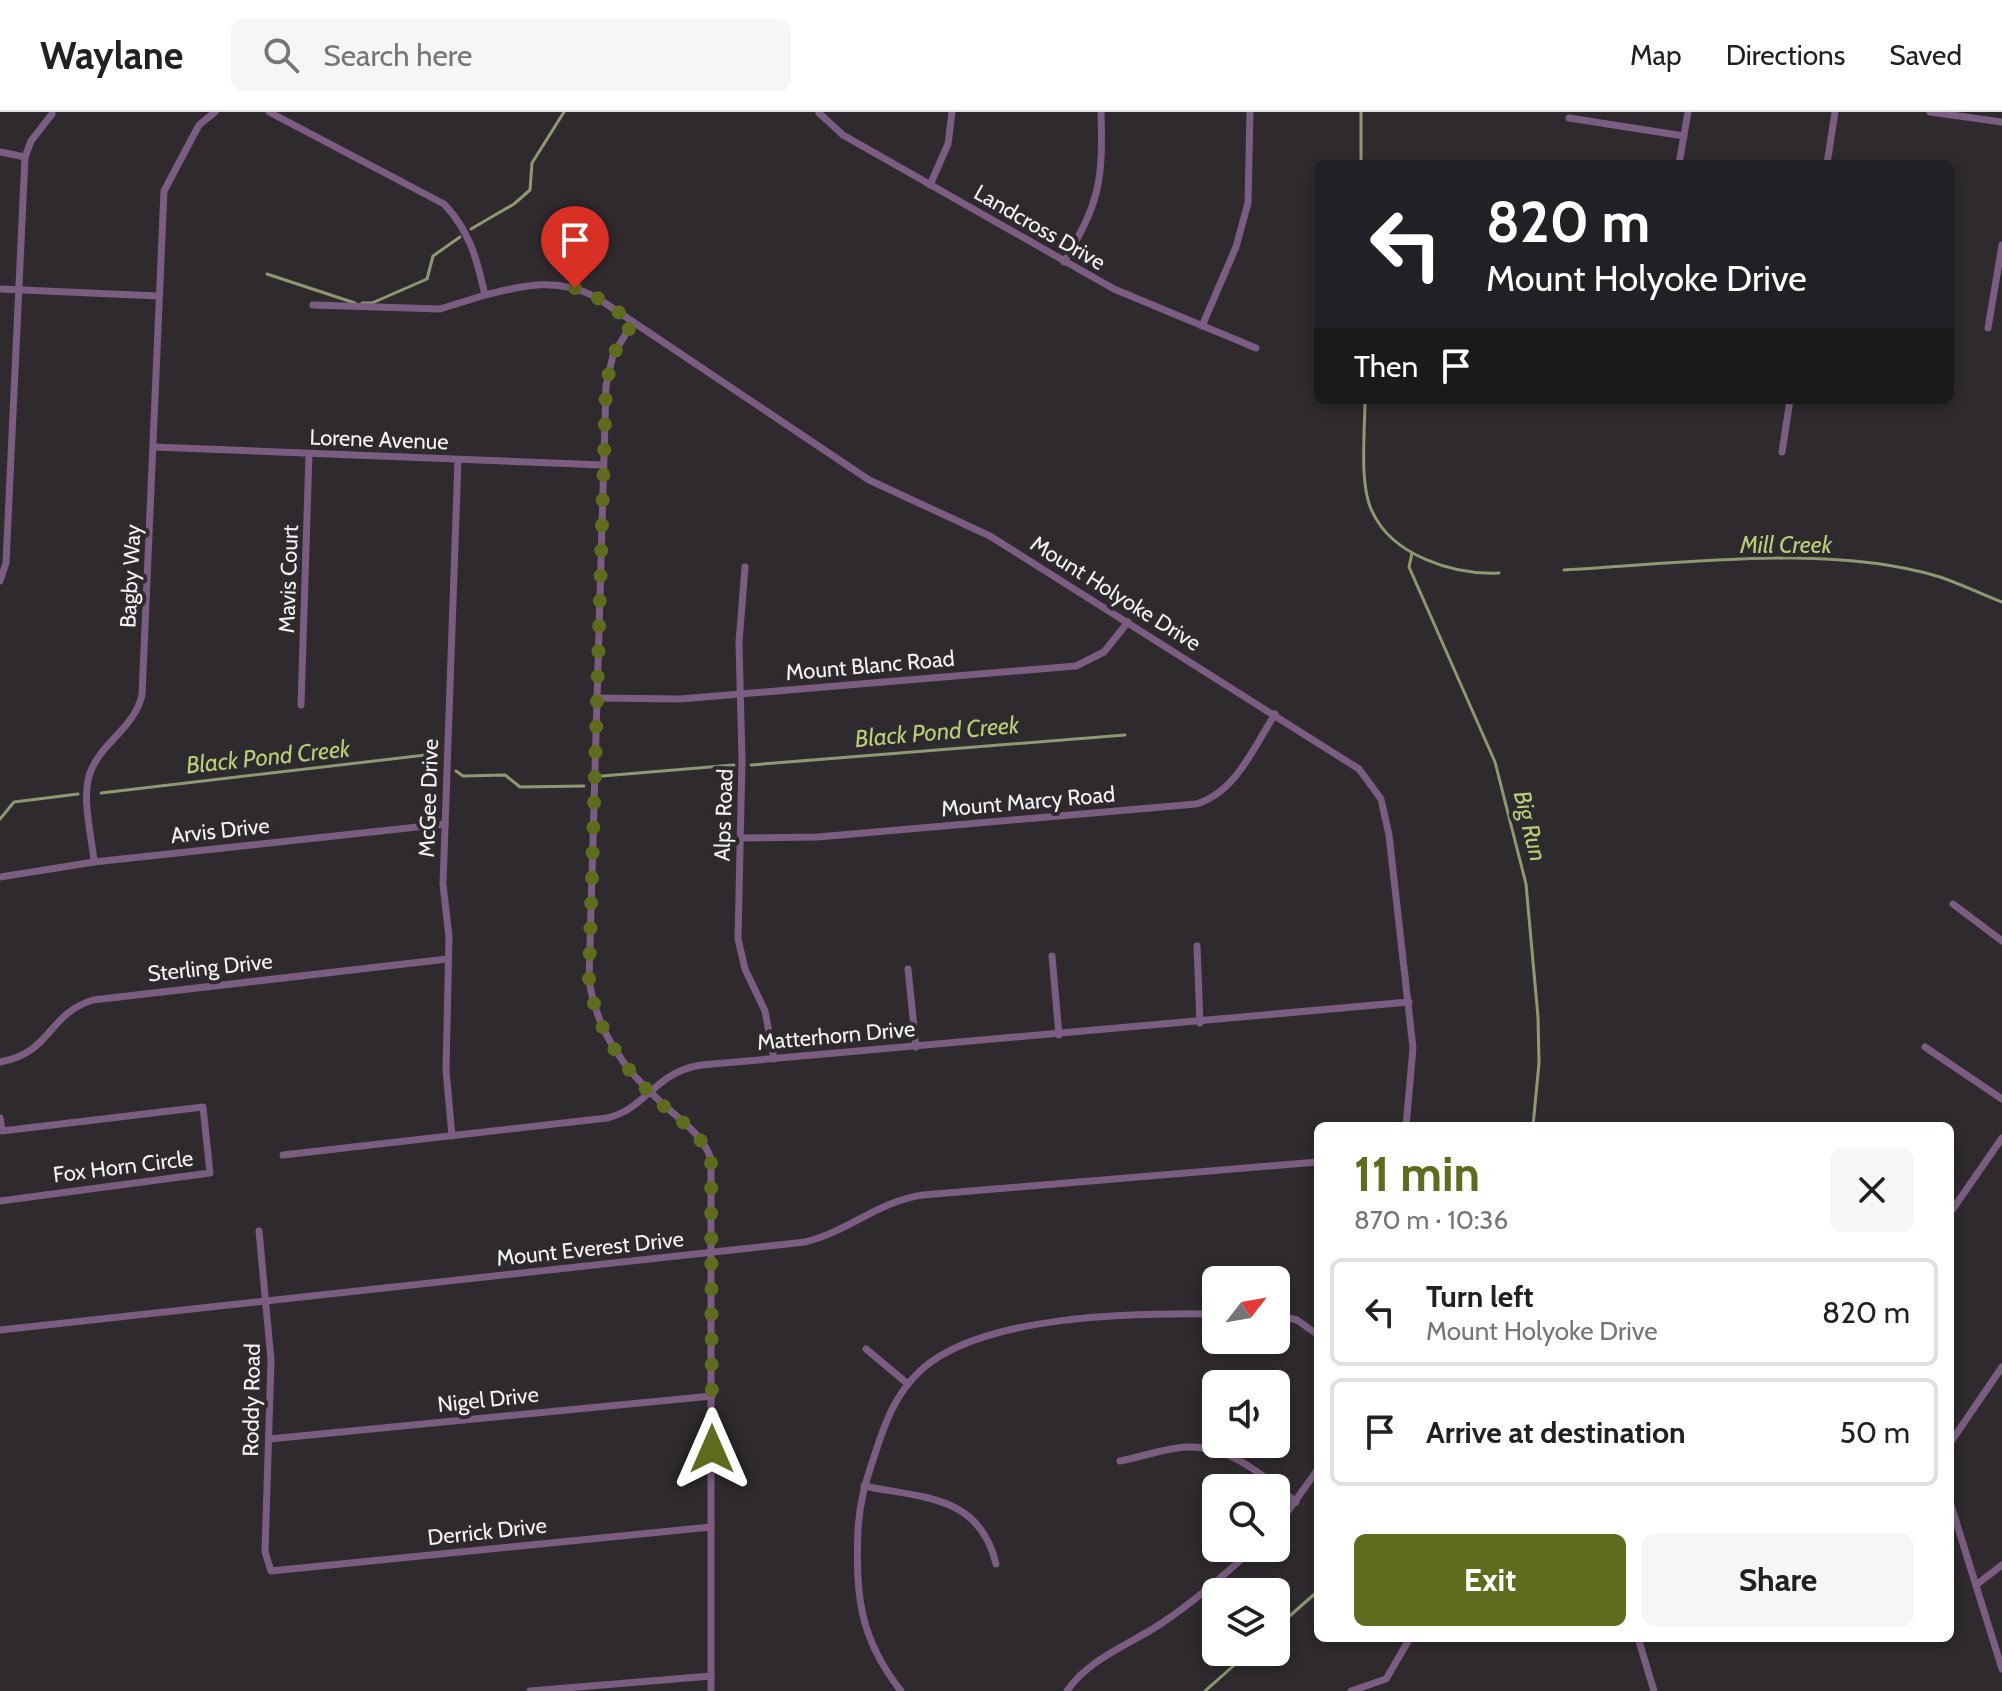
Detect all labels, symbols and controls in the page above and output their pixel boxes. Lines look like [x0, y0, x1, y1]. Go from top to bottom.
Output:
search box [231, 19, 791, 91]
text: Waylane [40, 32, 183, 79]
icon: search [259, 33, 303, 77]
text: Search here [323, 37, 472, 74]
text: Map [1630, 38, 1682, 72]
text: Directions [1726, 38, 1845, 72]
text: Saved [1889, 38, 1962, 72]
street label: Landcross Drive [969, 179, 1110, 276]
text: 820 m [1486, 188, 1650, 256]
icon: left [1354, 192, 1458, 296]
pin [541, 206, 609, 288]
icon: arrive [553, 218, 597, 262]
text: Mount Holyoke Drive [1486, 256, 1807, 300]
icon: arrive [1434, 344, 1478, 388]
text: Then [1354, 348, 1418, 385]
street label: Lorene Avenue [309, 424, 449, 455]
street label: Bagby Way [114, 523, 147, 629]
street label: Mavis Court [273, 524, 304, 634]
street label: Mount Holyoke Drive [1025, 530, 1206, 657]
water label: Mill Creek [1739, 530, 1833, 559]
street label: Mount Blanc Road [784, 645, 956, 686]
water label: Black Pond Creek [854, 710, 1021, 753]
water label: Black Pond Creek [184, 733, 352, 780]
street label: McGee Drive [413, 738, 444, 858]
street label: Alps Road [708, 768, 739, 862]
street label: Mount Marcy Road [940, 780, 1116, 823]
water label: Big Run [1508, 787, 1553, 864]
street label: Arvis Drive [169, 812, 271, 849]
street label: Sterling Drive [146, 948, 274, 987]
street label: Matterhorn Drive [756, 1015, 916, 1056]
street label: Fox Horn Circle [51, 1145, 195, 1188]
text: 11 min [1354, 1145, 1480, 1203]
button: close [1830, 1148, 1914, 1232]
text: 870 m · 10:36 [1354, 1204, 1508, 1236]
street label: Mount Everest Drive [495, 1225, 685, 1272]
north arrow [1202, 1266, 1290, 1354]
map controls [1202, 1266, 1290, 1666]
text: Turn left [1426, 1278, 1534, 1315]
icon: left [1358, 1290, 1402, 1334]
text: 820 m [1822, 1294, 1910, 1331]
text: Mount Holyoke Drive [1426, 1315, 1658, 1347]
street label: Roddy Road [237, 1343, 266, 1457]
button: sound [1202, 1370, 1290, 1458]
street label: Nigel Drive [436, 1381, 540, 1418]
position arrow [670, 1407, 754, 1491]
icon: arrive [1358, 1410, 1402, 1454]
text: Arrive at destination [1426, 1414, 1686, 1451]
text: 50 m [1840, 1414, 1910, 1451]
button: search [1202, 1474, 1290, 1562]
street label: Derrick Drive [426, 1512, 548, 1551]
button: Exit [1354, 1534, 1626, 1626]
button: Share [1642, 1534, 1914, 1626]
button: layers [1202, 1578, 1290, 1666]

